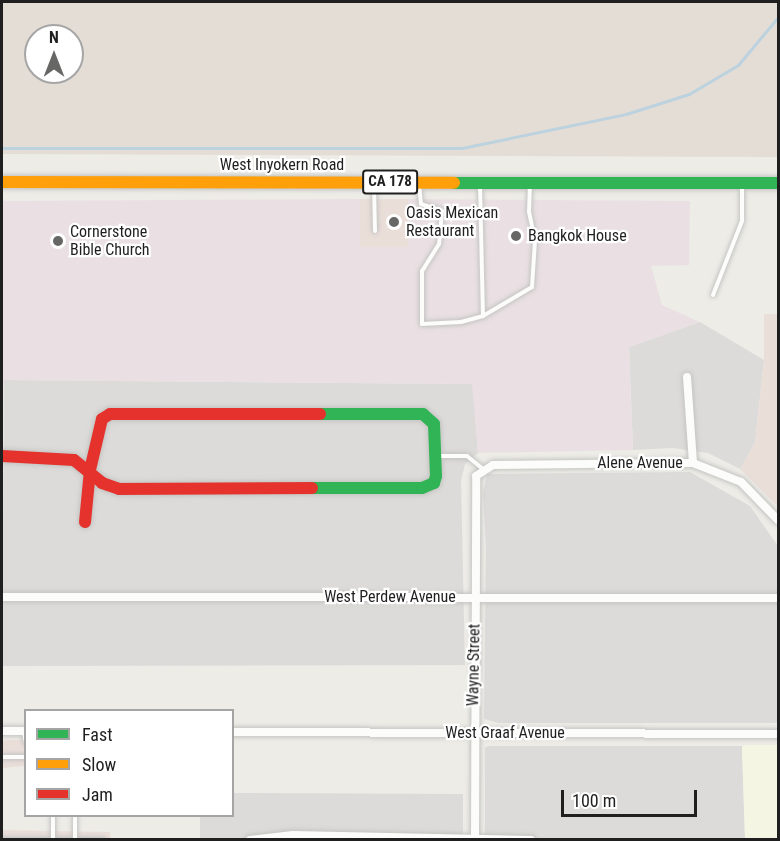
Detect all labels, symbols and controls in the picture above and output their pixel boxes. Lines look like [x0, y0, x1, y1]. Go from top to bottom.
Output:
north arrow [24, 24, 84, 84]
text: N [49, 28, 59, 47]
street label: West Inyokern Road [220, 155, 344, 175]
road number: CA 178 [362, 170, 418, 194]
place label: Oasis Mexican Restaurant [406, 203, 498, 241]
marker: Oasis Mexican Restaurant [387, 215, 401, 229]
place label: Cornerstone Bible Church [70, 222, 150, 260]
place label: Bangkok House [528, 226, 627, 246]
marker: Bangkok House [509, 229, 523, 243]
marker: Cornerstone Bible Church [51, 234, 65, 248]
street label: Alene Avenue [597, 453, 683, 473]
street label: West Perdew Avenue [324, 587, 456, 607]
street label: Wayne Street [464, 624, 484, 706]
legend [24, 709, 234, 817]
street label: West Graaf Avenue [445, 723, 565, 743]
text: Fast [82, 724, 113, 745]
text: Slow [82, 754, 116, 775]
scale bar [564, 778, 700, 816]
text: Jam [82, 784, 113, 805]
text: 100 m [572, 790, 616, 811]

